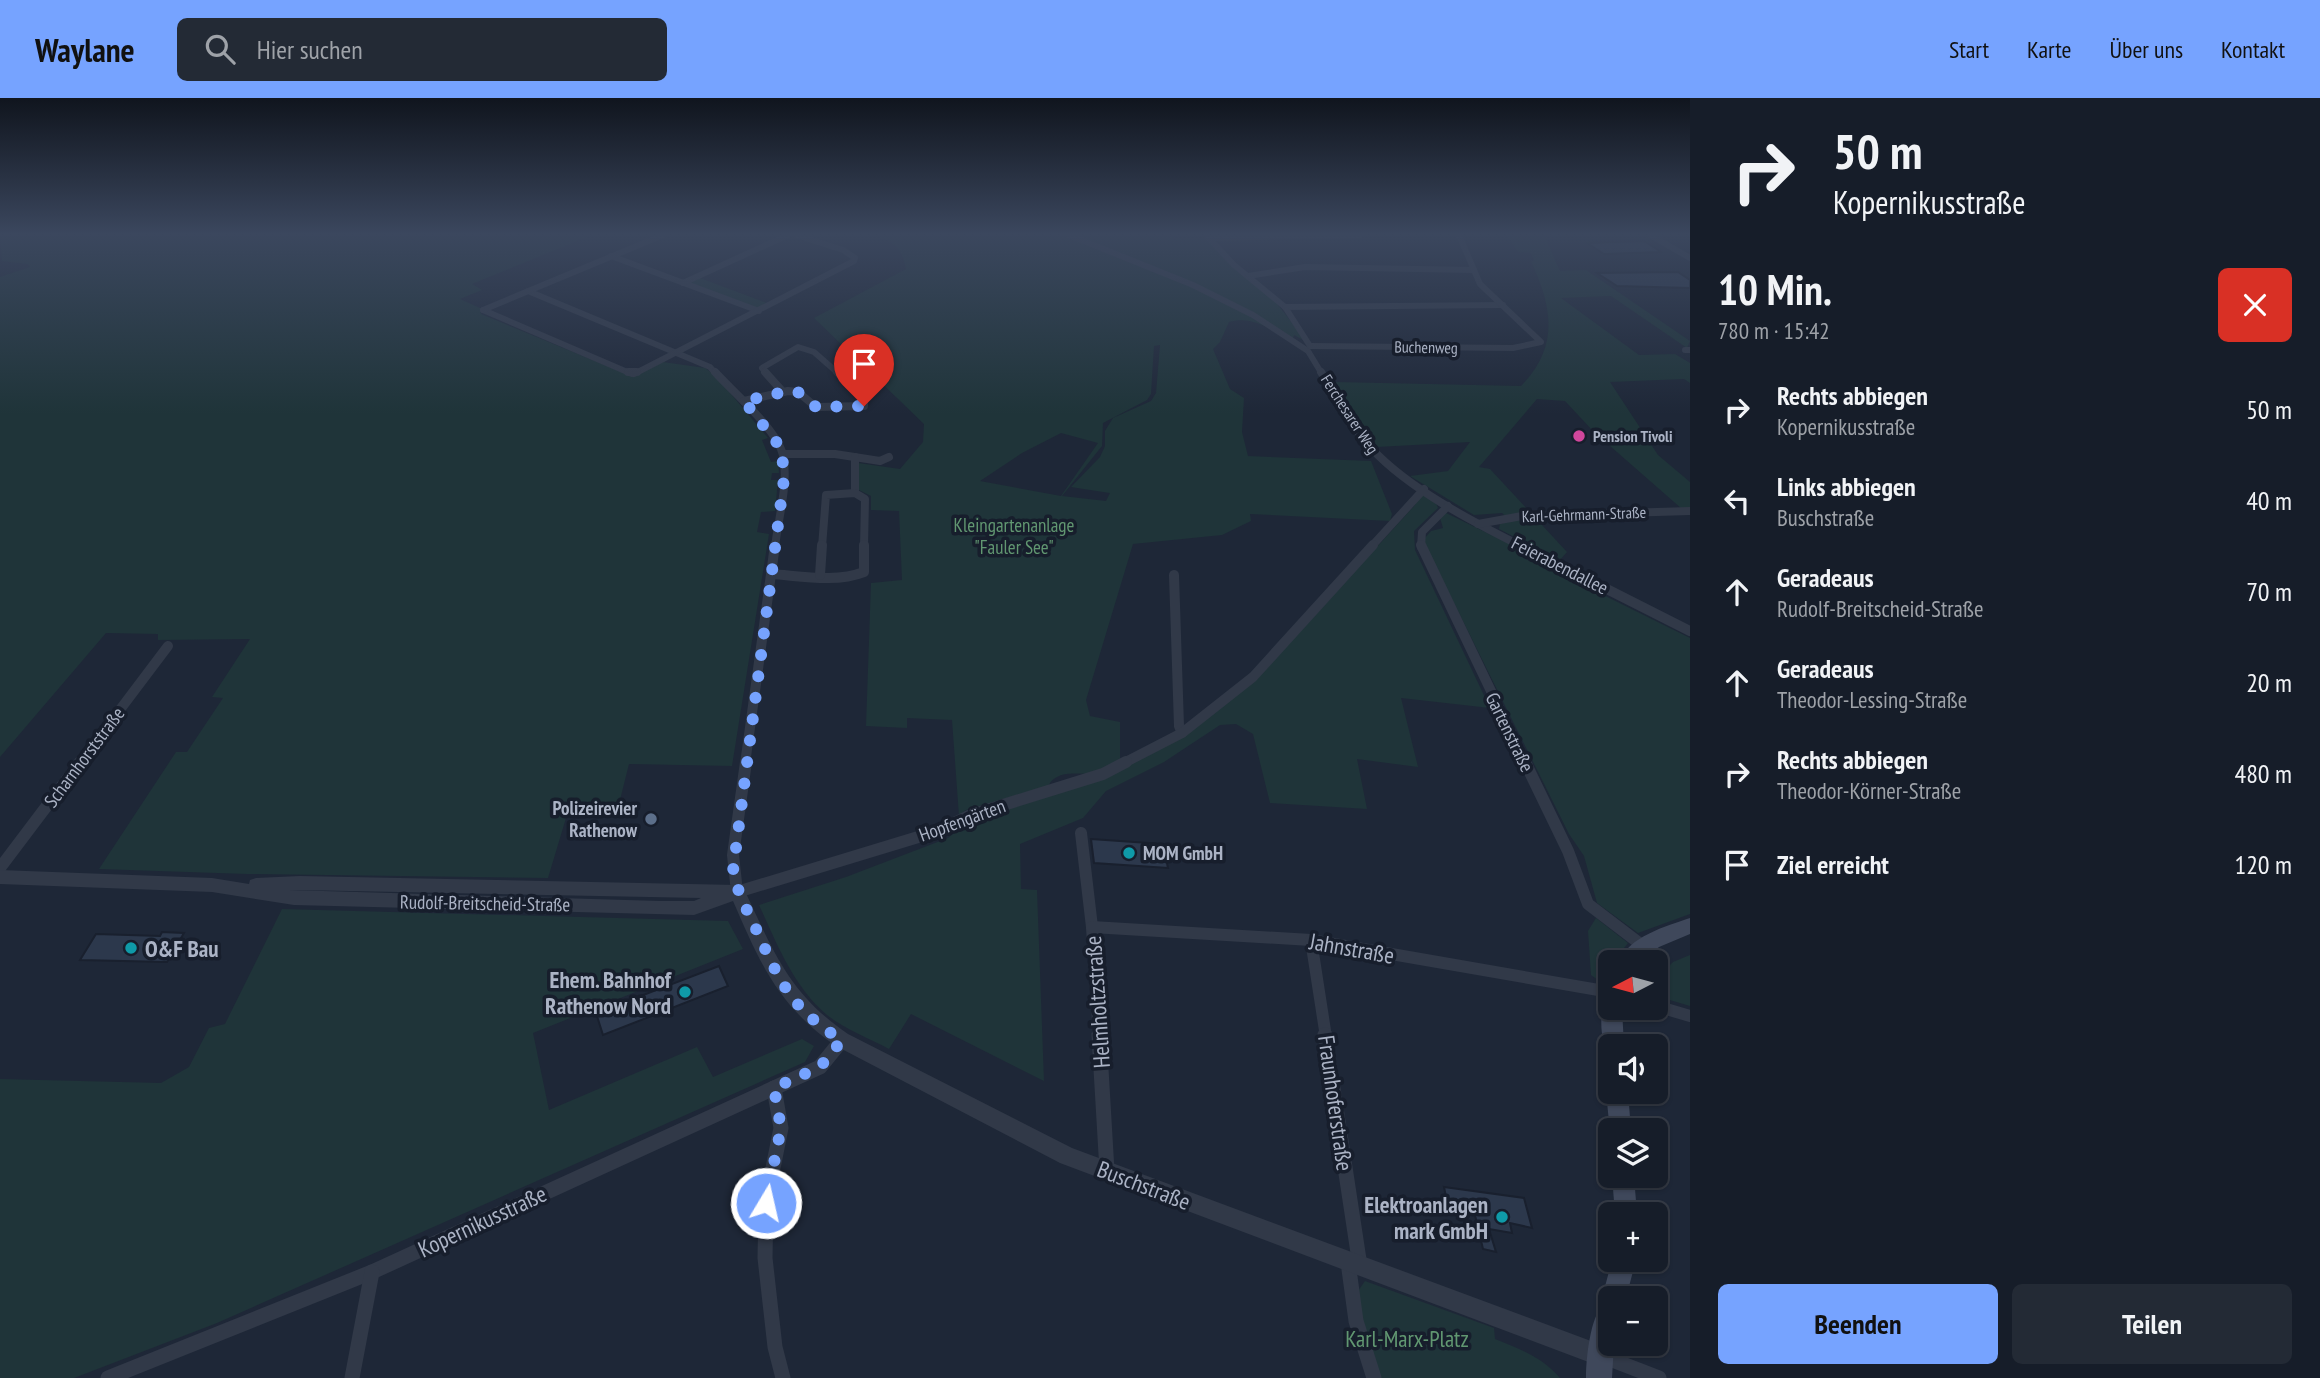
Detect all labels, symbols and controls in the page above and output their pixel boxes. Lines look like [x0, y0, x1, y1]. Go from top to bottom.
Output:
search box [177, 18, 667, 81]
text: Waylane [35, 28, 135, 71]
icon: search [201, 30, 239, 68]
text: Hier suchen [257, 33, 363, 66]
text: Start [1949, 34, 1989, 65]
text: Karte [2027, 34, 2072, 65]
text: Über uns [2110, 34, 2183, 65]
text: Kontakt [2221, 34, 2285, 65]
text: 50 m [1833, 119, 1922, 183]
icon: right [1718, 126, 1809, 217]
text: Kopernikusstraße [1833, 181, 2025, 223]
text: 10 Min. [1718, 262, 1832, 317]
button: close [2218, 268, 2292, 342]
text: 780 m · 15:42 [1718, 316, 1830, 345]
pin [834, 334, 894, 406]
street label: Buchenweg [1394, 336, 1458, 358]
icon: arrive [845, 345, 883, 383]
street label: Ferchesarer Weg [1317, 370, 1383, 458]
text: Rechts abbiegen [1777, 379, 1928, 412]
icon: right [1718, 391, 1756, 429]
text: 50 m [2246, 393, 2292, 426]
text: Kopernikusstraße [1777, 412, 1915, 441]
place label: Pension Tivoli [1593, 426, 1673, 446]
marker: Pension Tivoli [1571, 428, 1587, 444]
text: Links abbiegen [1777, 470, 1916, 503]
icon: left [1718, 482, 1756, 520]
text: 40 m [2246, 484, 2292, 517]
street label: Karl-Gehrmann-Straße [1521, 502, 1647, 526]
text: Buschstraße [1777, 503, 1874, 532]
park label: Kleingartenanlage "Fauler See" [954, 513, 1075, 559]
street label: Feierabendallee [1508, 530, 1612, 600]
text: Geradeaus [1777, 561, 1874, 594]
icon: ahead [1718, 573, 1756, 611]
text: 70 m [2246, 575, 2292, 608]
text: Rudolf-Breitscheid-Straße [1777, 594, 1983, 623]
text: Geradeaus [1777, 652, 1874, 685]
icon: ahead [1718, 664, 1756, 702]
text: 20 m [2246, 666, 2292, 699]
text: Theodor-Lessing-Straße [1777, 685, 1967, 714]
street label: Gartenstraße [1480, 688, 1540, 776]
street label: Scharnhorststraße [38, 702, 130, 812]
text: Rechts abbiegen [1777, 743, 1928, 776]
icon: right [1718, 755, 1756, 793]
text: 480 m [2234, 757, 2292, 790]
text: Theodor-Körner-Straße [1777, 776, 1961, 805]
street label: Hopfengärten [916, 793, 1008, 847]
place label: Polizeirevier Rathenow [553, 796, 638, 842]
marker: Polizeirevier Rathenow [643, 811, 659, 827]
place label: MOM GmbH [1143, 841, 1223, 865]
marker: MOM GmbH [1121, 845, 1137, 861]
icon: arrive [1718, 846, 1756, 884]
text: Ziel erreicht [1777, 848, 1889, 881]
text: 120 m [2234, 848, 2292, 881]
street label: Rudolf-Breitscheid-Straße [400, 890, 571, 916]
street label: Jahnstraße [1306, 926, 1397, 970]
place label: O&F Bau [145, 934, 219, 963]
street label: Helmholtzstraße [1078, 935, 1116, 1069]
marker: O&F Bau [123, 940, 139, 956]
north arrow [1598, 950, 1668, 1020]
map controls [1598, 950, 1668, 1356]
place label: Ehem. Bahnhof Rathenow Nord [545, 965, 673, 1020]
marker: Ehem. Bahnhof Rathenow Nord [677, 984, 693, 1000]
street label: Fraunhoferstraße [1312, 1033, 1360, 1173]
button: sound [1598, 1034, 1668, 1104]
button: layers [1598, 1118, 1668, 1188]
street label: Buschstraße [1093, 1154, 1195, 1216]
position arrow [729, 1166, 803, 1240]
street label: Kopernikusstraße [413, 1179, 551, 1263]
place label: Elektroanlagen mark GmbH [1364, 1190, 1488, 1245]
button: + [1598, 1202, 1668, 1272]
marker: Elektroanlagen mark GmbH [1494, 1209, 1510, 1225]
button: Beenden [1718, 1284, 1998, 1364]
button: Teilen [2012, 1284, 2292, 1364]
button: − [1598, 1286, 1668, 1356]
park label: Karl-Marx-Platz [1345, 1324, 1469, 1353]

